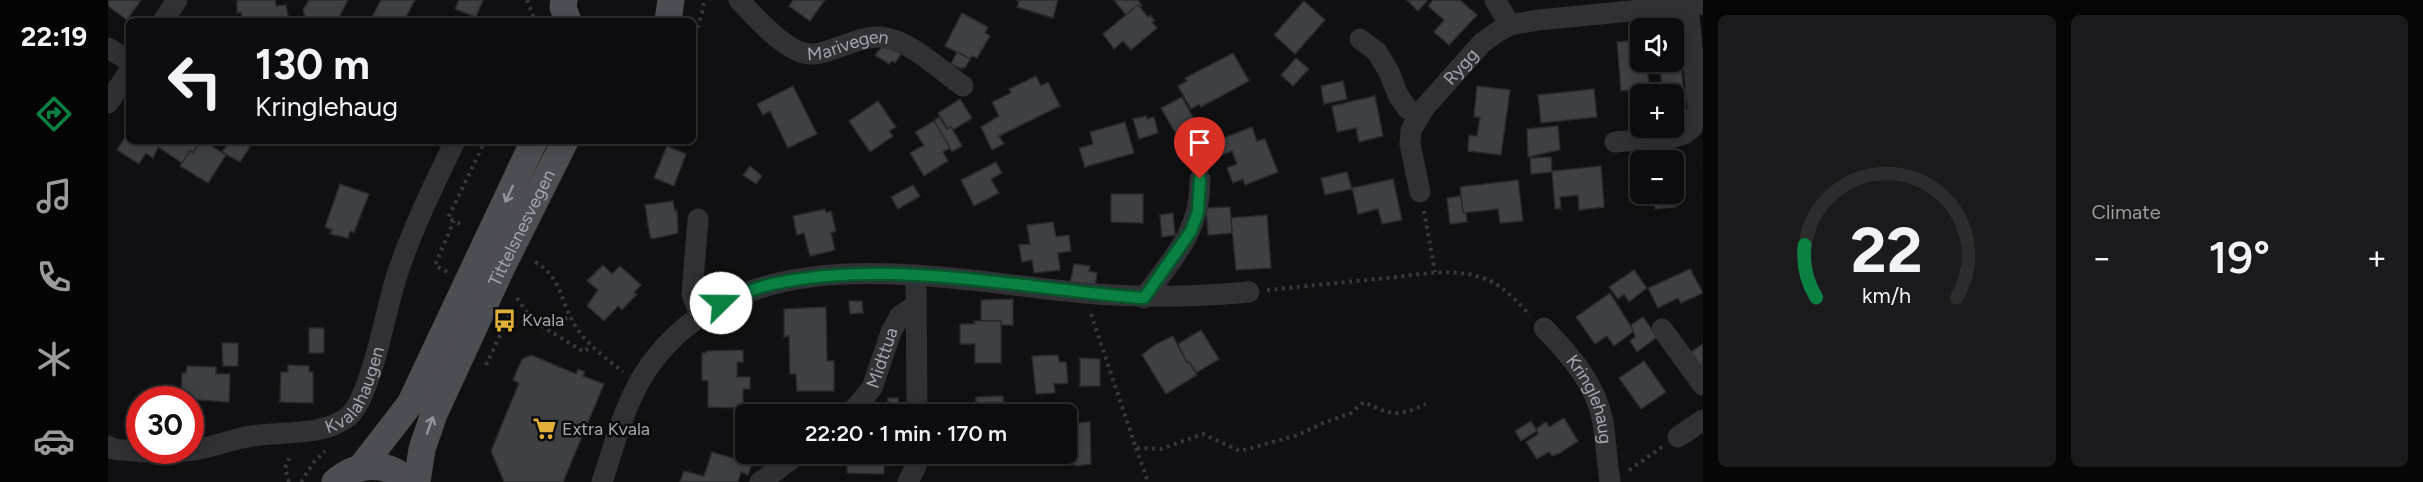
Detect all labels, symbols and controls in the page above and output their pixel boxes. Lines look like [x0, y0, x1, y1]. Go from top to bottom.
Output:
map controls [1630, 18, 1684, 204]
button: sound [1630, 18, 1684, 72]
text: 22:19 [21, 20, 87, 53]
street label: Marivegen [806, 26, 890, 65]
text: 130 m [255, 39, 370, 90]
icon: left [156, 42, 234, 120]
street label: Rygg [1439, 44, 1483, 90]
button: + [1630, 84, 1684, 138]
text: Kringlehaug [255, 90, 398, 123]
icon: directions [33, 93, 75, 135]
pin [1174, 117, 1225, 179]
icon: arrive [1183, 126, 1216, 159]
button: − [1630, 150, 1684, 204]
street label: Tittelsnesvegen [484, 166, 560, 290]
icon: music [33, 175, 75, 217]
one-way arrow [503, 184, 515, 202]
text: Climate [2092, 200, 2161, 224]
text: 22 [1851, 213, 1923, 288]
text: 19° [2208, 230, 2270, 284]
text: − [2092, 238, 2112, 277]
text: + [2366, 238, 2387, 277]
icon: phone [33, 256, 75, 298]
position arrow [689, 271, 753, 335]
text: km/h [1862, 283, 1911, 308]
bus stop icon: Kvala [491, 307, 517, 333]
place label: Kvala [522, 309, 564, 331]
street label: Midttua [862, 324, 903, 391]
icon: climate [33, 338, 75, 380]
street label: Kvalahaugen [322, 344, 389, 438]
street label: Kringlehaug [1562, 350, 1617, 445]
speed limit sign: 30 [126, 386, 204, 464]
one-way arrow [426, 416, 437, 435]
supermarket icon: Extra Kvala [531, 416, 557, 442]
place label: Extra Kvala [562, 418, 650, 440]
icon: car [33, 420, 75, 462]
text: 22:20 · 1 min · 170 m [805, 420, 1007, 447]

